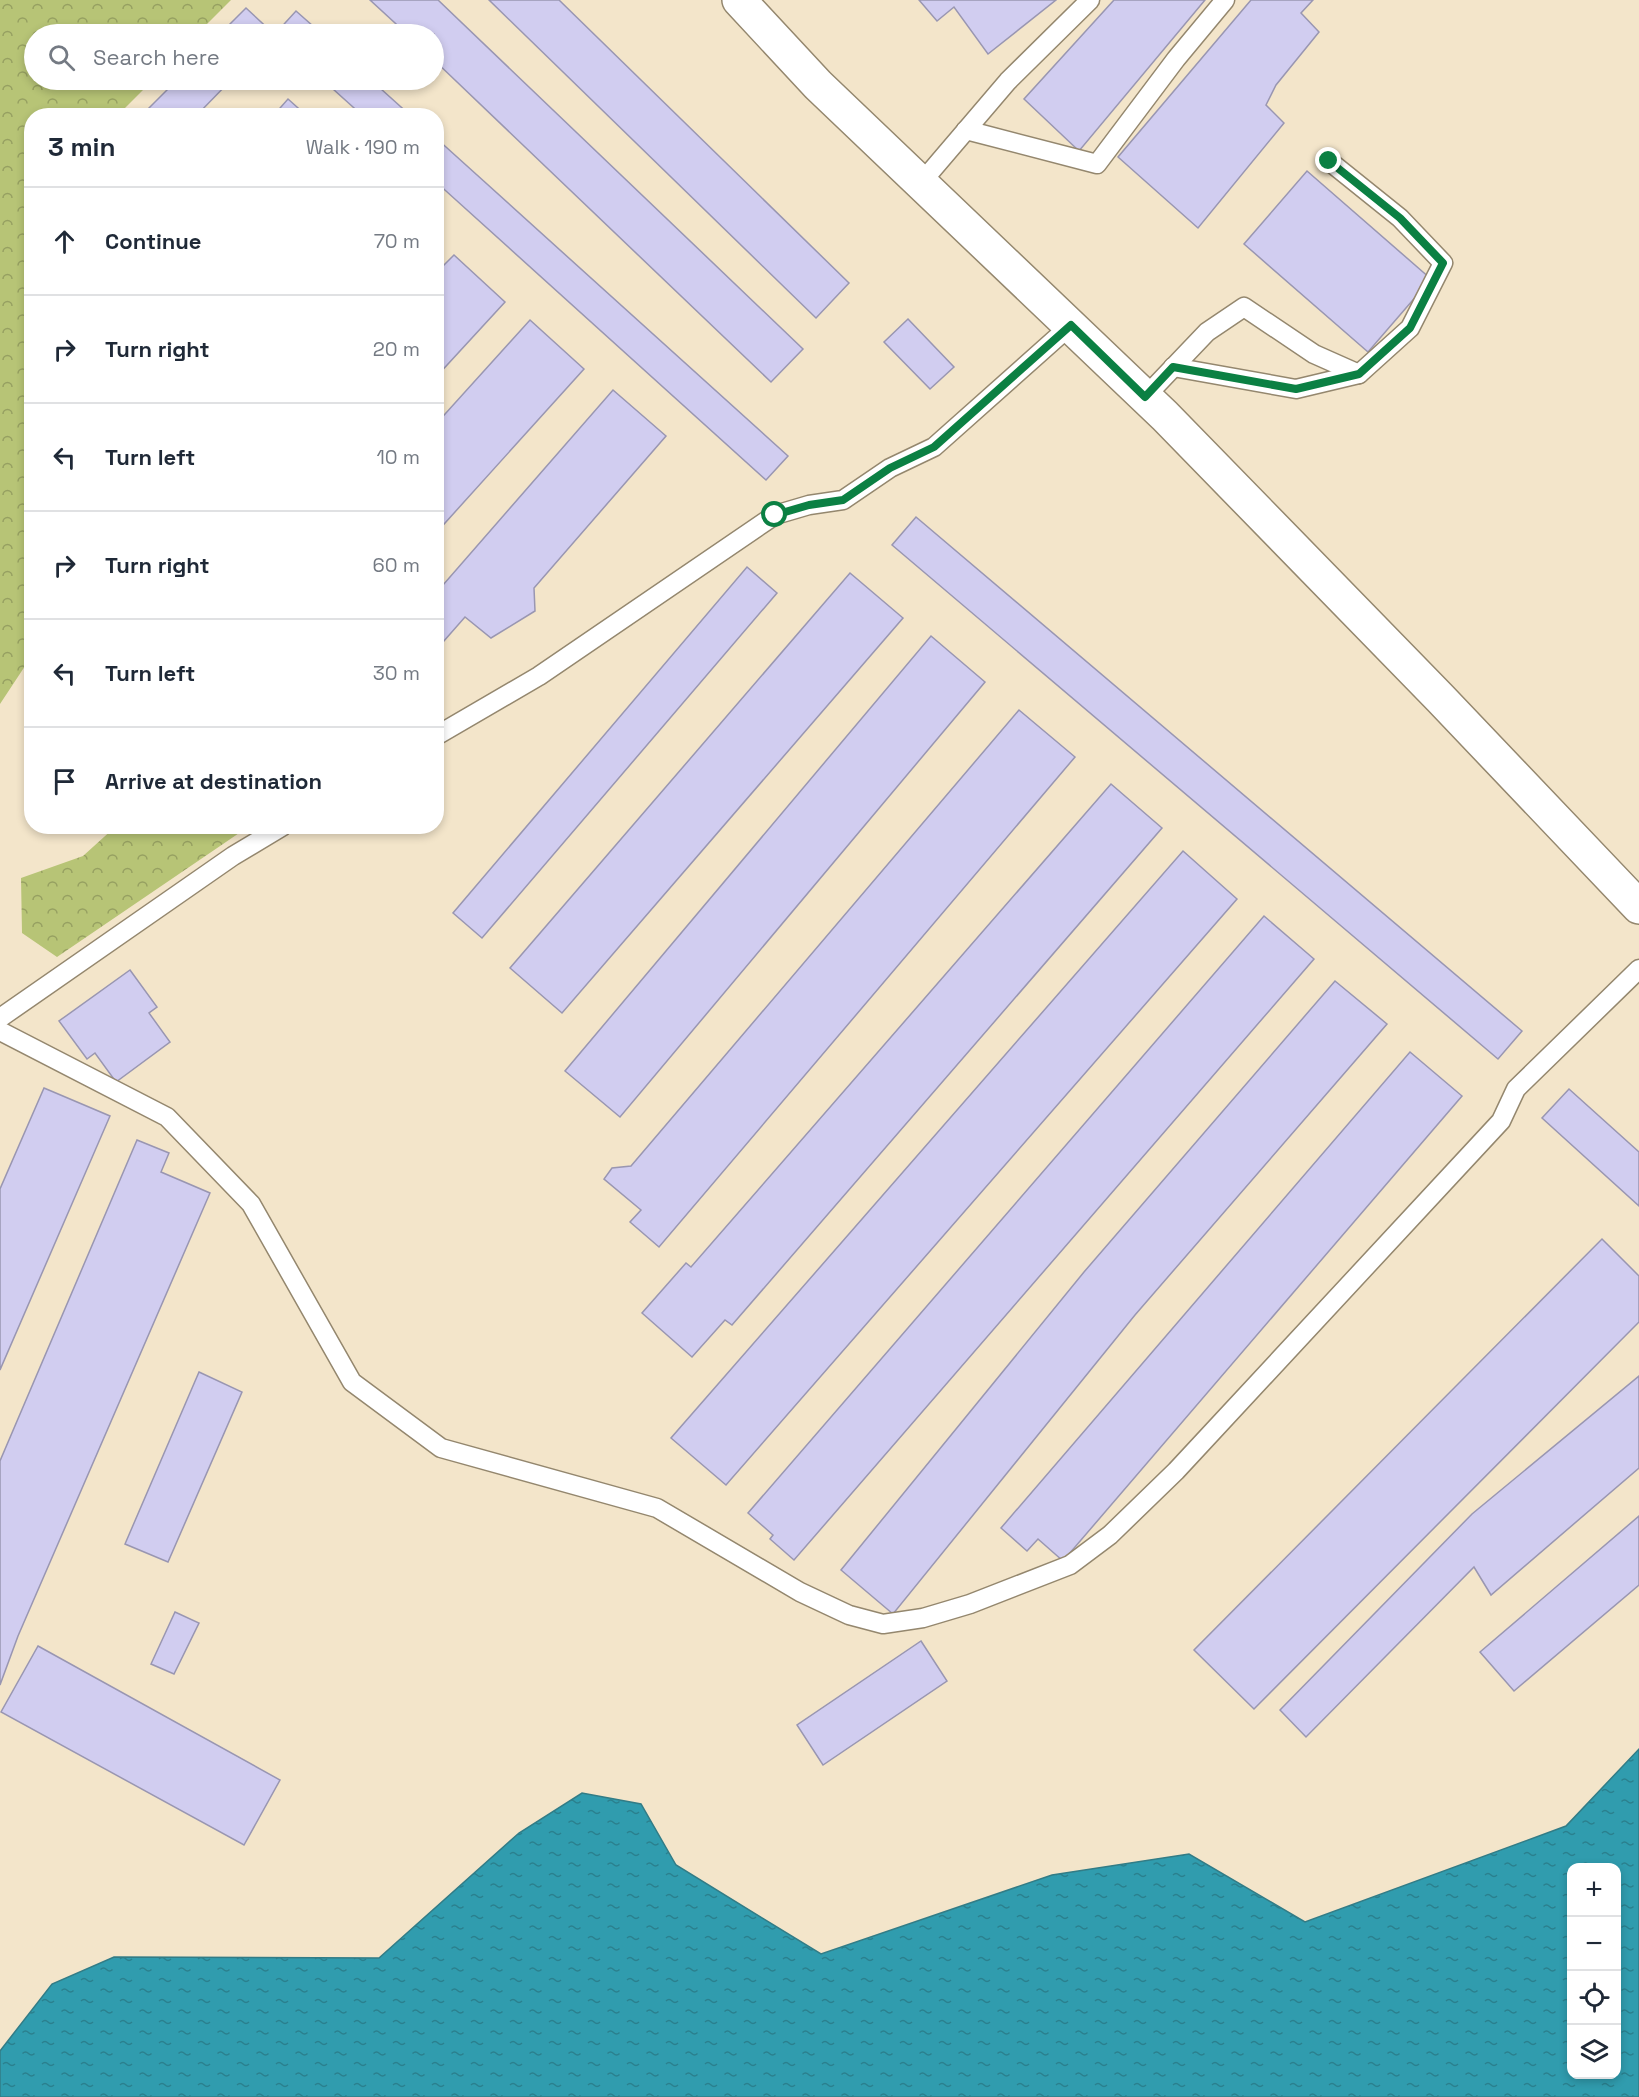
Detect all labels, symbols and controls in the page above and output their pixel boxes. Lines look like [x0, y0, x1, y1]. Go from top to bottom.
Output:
search box [24, 24, 444, 90]
icon: search [45, 41, 78, 74]
text: Search here [93, 43, 220, 71]
text: 3 min [48, 130, 116, 164]
text: Walk · 190 m [306, 134, 420, 160]
route end [1315, 147, 1341, 173]
icon: ahead [48, 225, 81, 258]
text: Continue [105, 227, 201, 255]
text: 70 m [374, 228, 420, 254]
icon: right [48, 333, 81, 366]
text: Turn right [105, 335, 210, 363]
text: 20 m [373, 336, 420, 362]
icon: left [48, 441, 81, 474]
text: Turn left [105, 443, 195, 471]
text: 10 m [376, 444, 420, 470]
route start [761, 501, 787, 527]
icon: right [48, 549, 81, 582]
text: Turn right [105, 551, 210, 579]
text: 60 m [373, 552, 420, 578]
icon: left [48, 657, 81, 690]
text: Turn left [105, 659, 195, 687]
text: 30 m [373, 660, 420, 686]
icon: arrive [48, 765, 81, 798]
text: Arrive at destination [105, 767, 322, 795]
map controls [1567, 1863, 1621, 2079]
button: + [1567, 1863, 1621, 1917]
button: − [1567, 1917, 1621, 1971]
button: locate [1567, 1971, 1621, 2025]
button: layers [1567, 2025, 1621, 2079]

